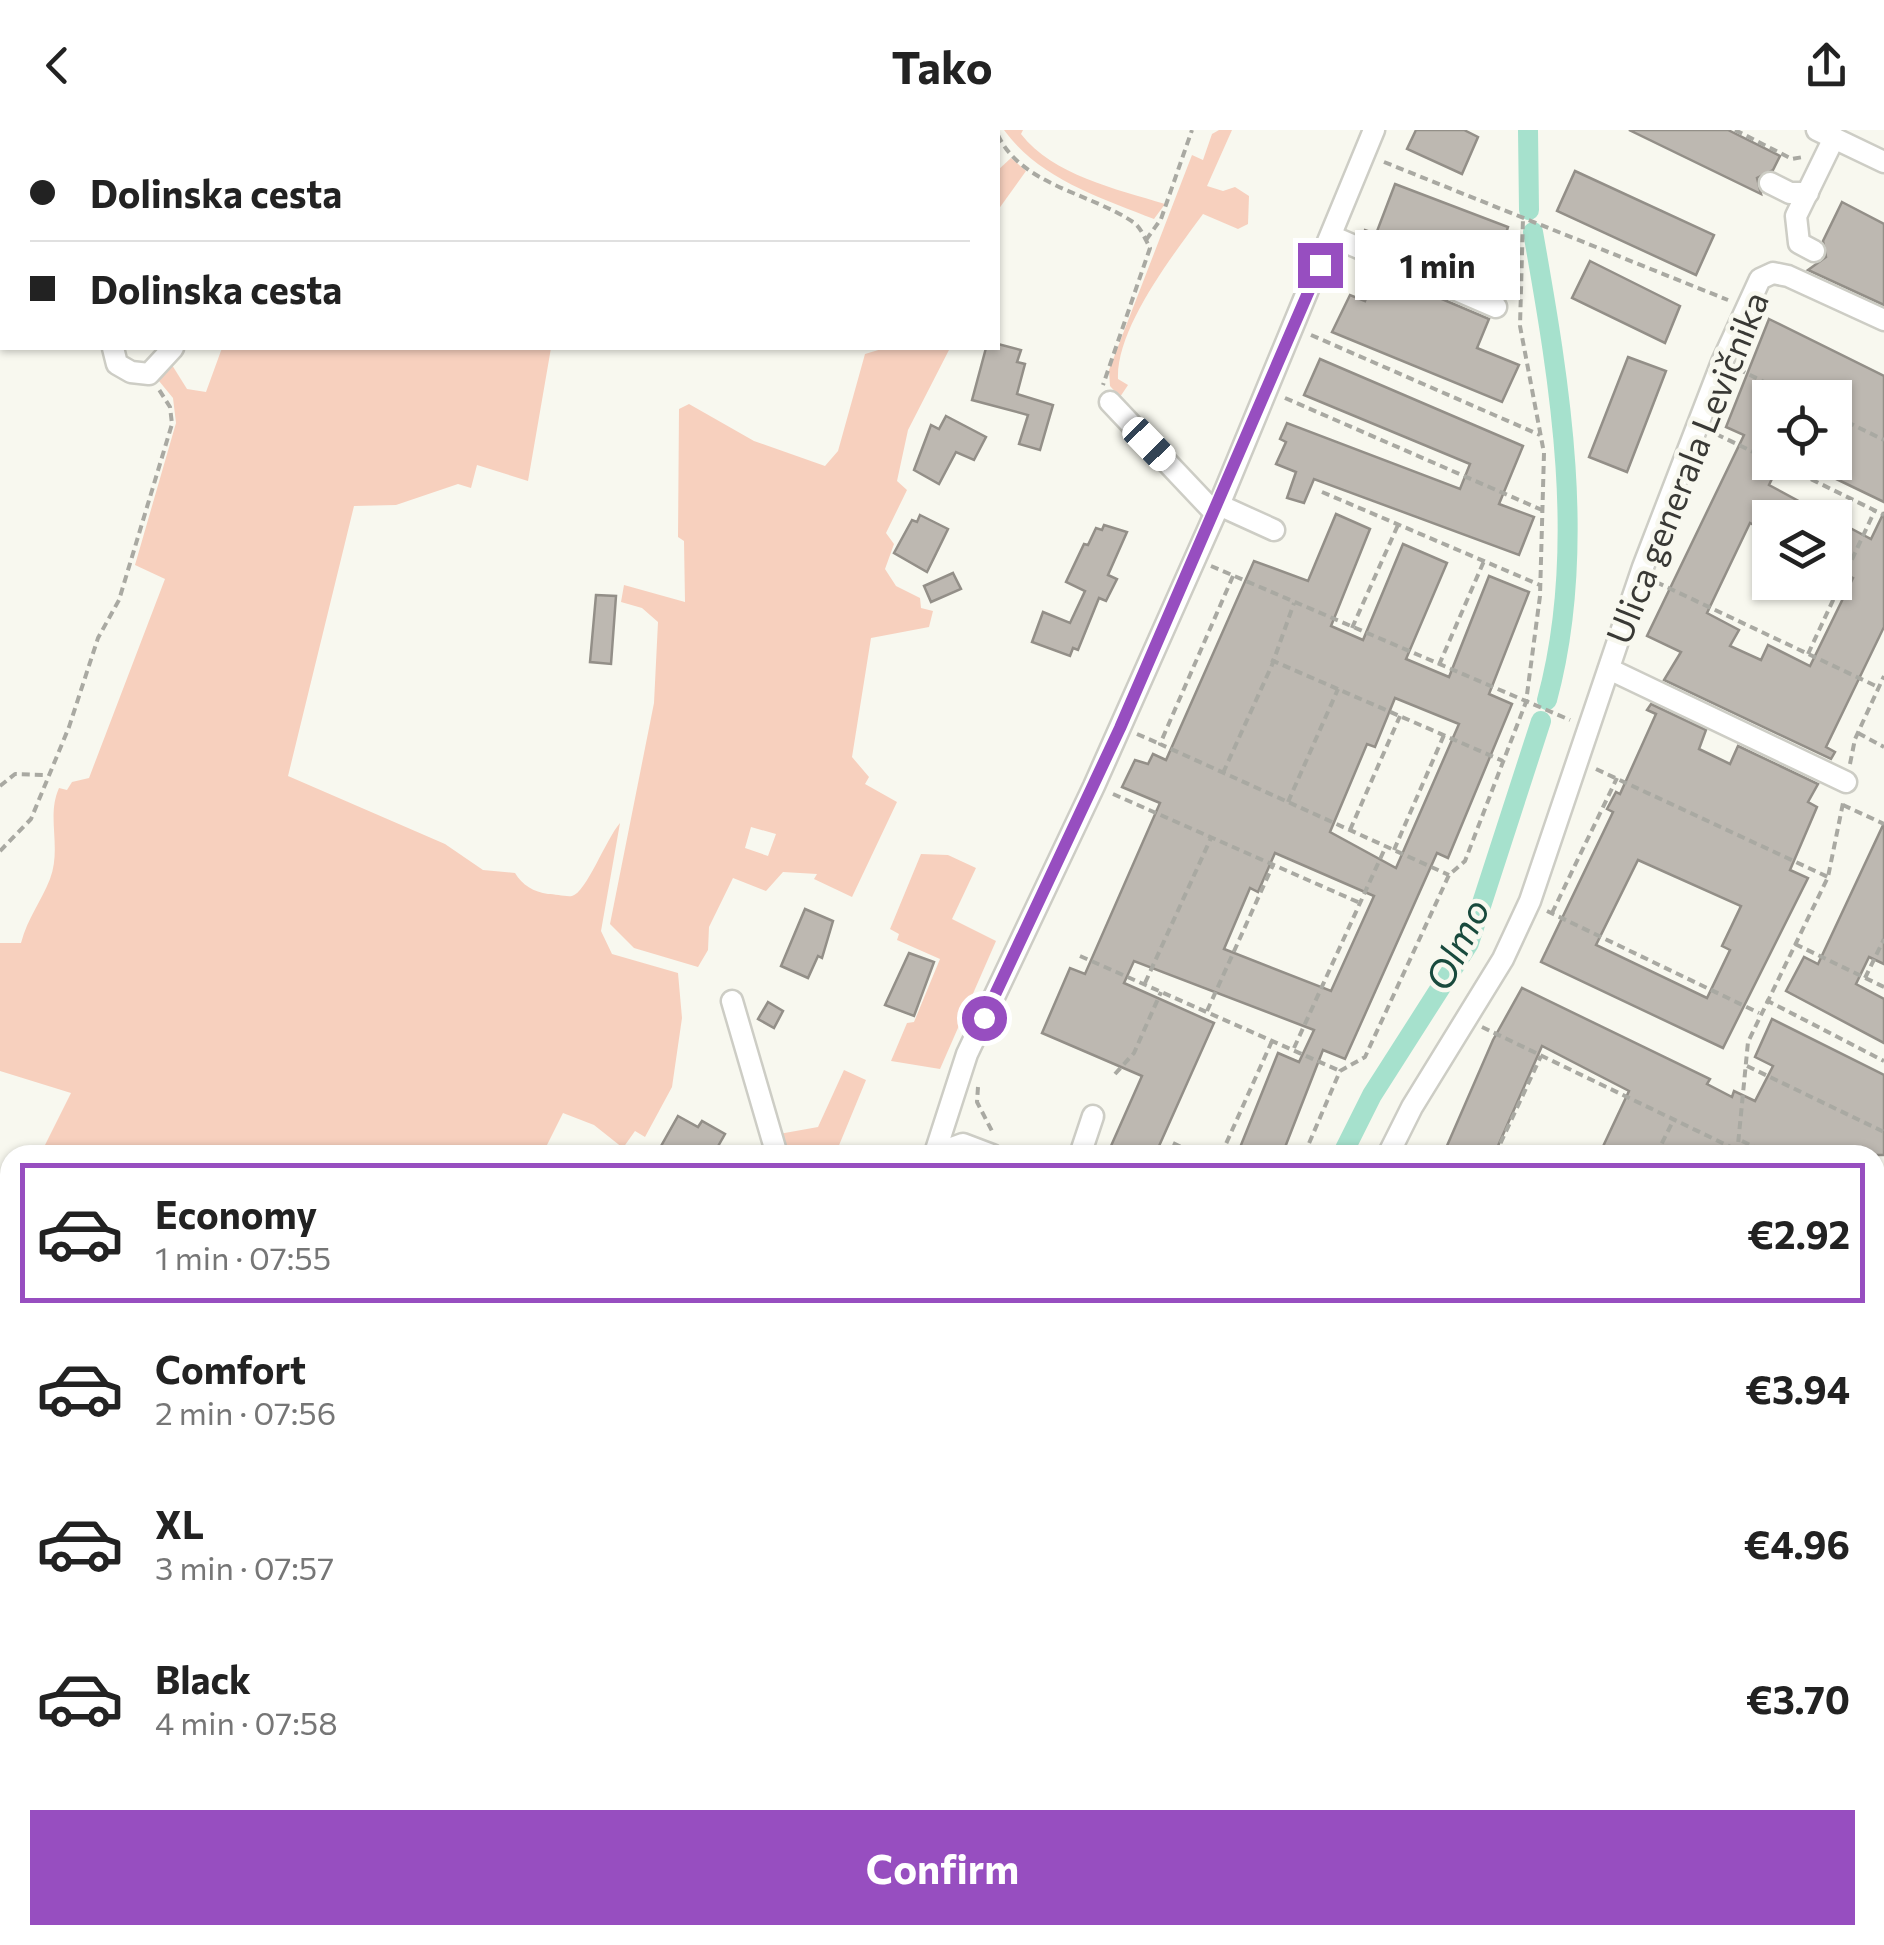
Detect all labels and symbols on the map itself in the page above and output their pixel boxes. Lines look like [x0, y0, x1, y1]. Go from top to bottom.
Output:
callout: 1 min [1355, 230, 1520, 300]
route end [1298, 243, 1343, 288]
street label: Ulica generala Levičnika [1595, 285, 1776, 649]
car [1117, 412, 1181, 476]
water label: Olmo [1413, 890, 1498, 998]
route start [962, 996, 1007, 1041]

